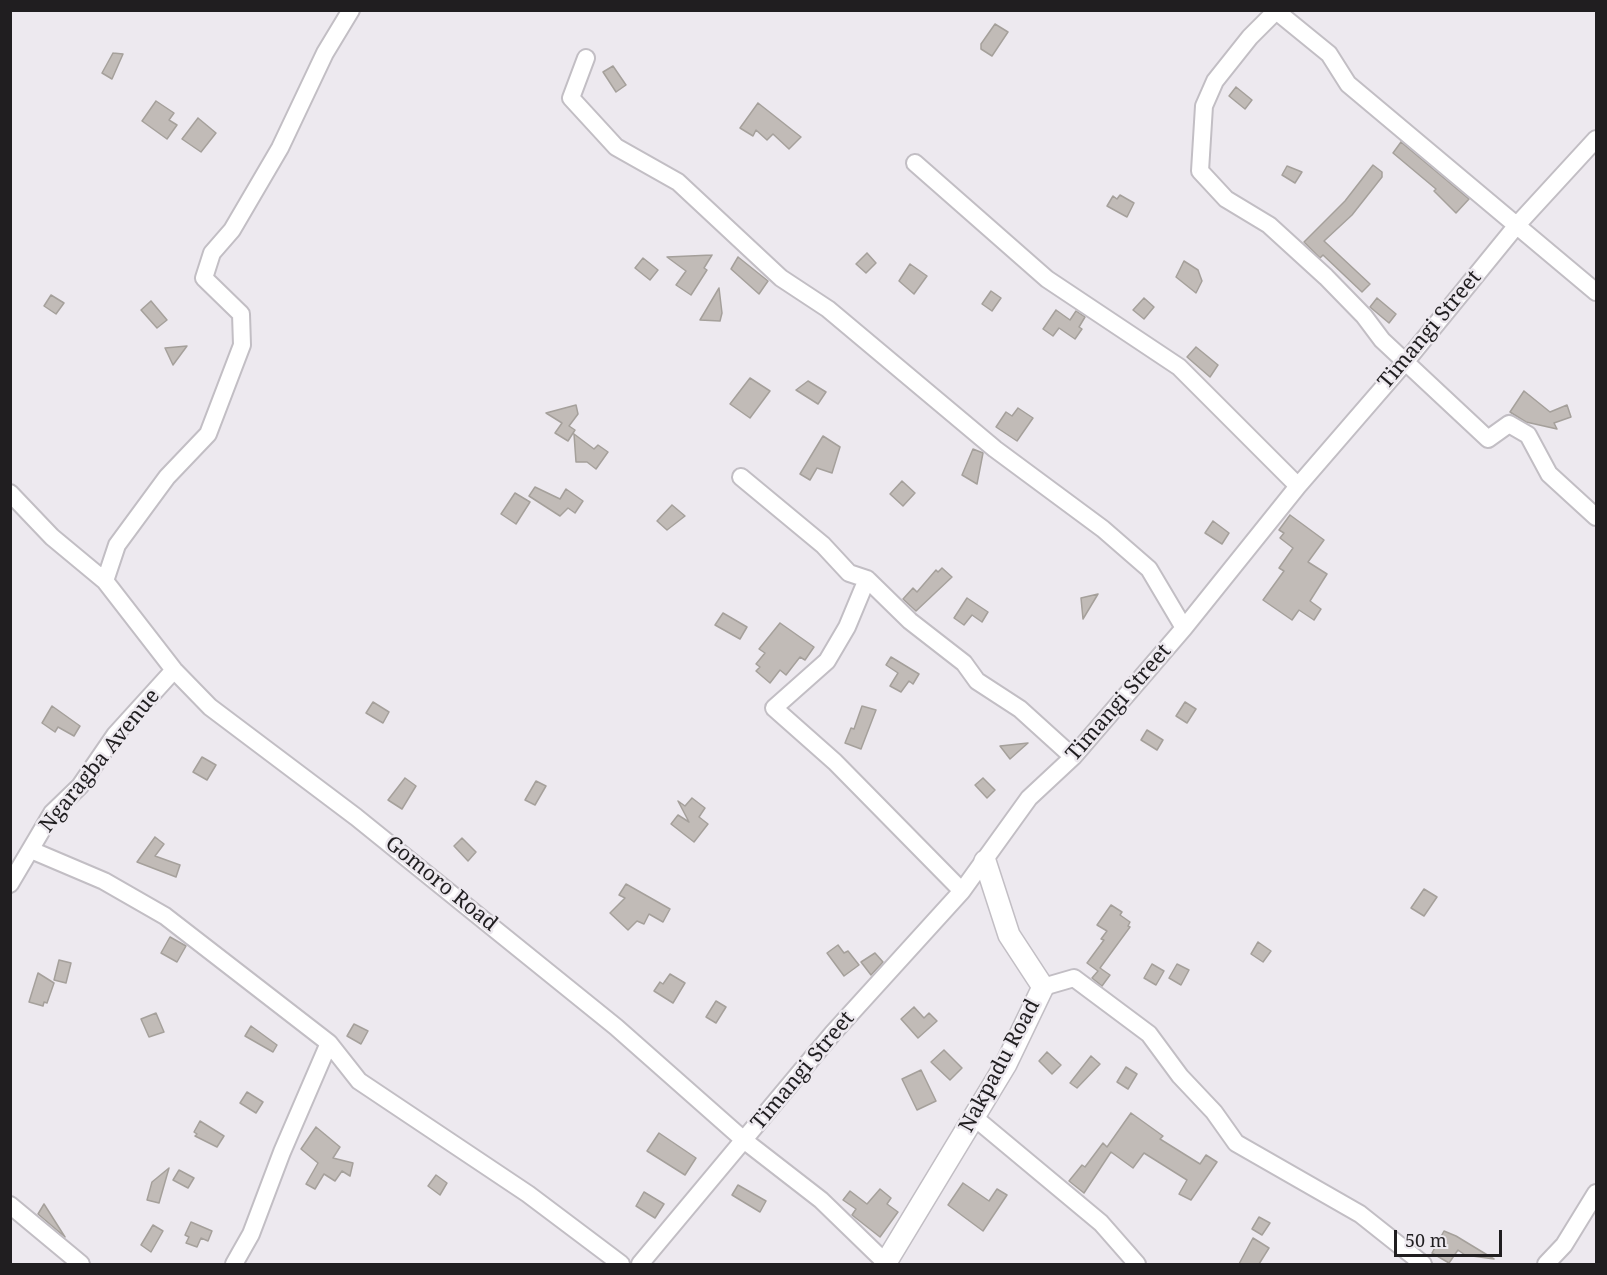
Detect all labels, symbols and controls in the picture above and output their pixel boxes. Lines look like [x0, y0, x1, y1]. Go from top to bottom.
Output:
street label: Timangi Street [1373, 266, 1487, 394]
street label: Timangi Street [1061, 639, 1177, 767]
street label: Ngaragba Avenue [35, 684, 165, 838]
street label: Gomoro Road [380, 831, 502, 937]
street label: Nakpadu Road [954, 995, 1046, 1137]
street label: Timangi Street [746, 1007, 860, 1135]
scale bar [1397, 1218, 1505, 1256]
text: 50 m [1405, 1228, 1447, 1252]

